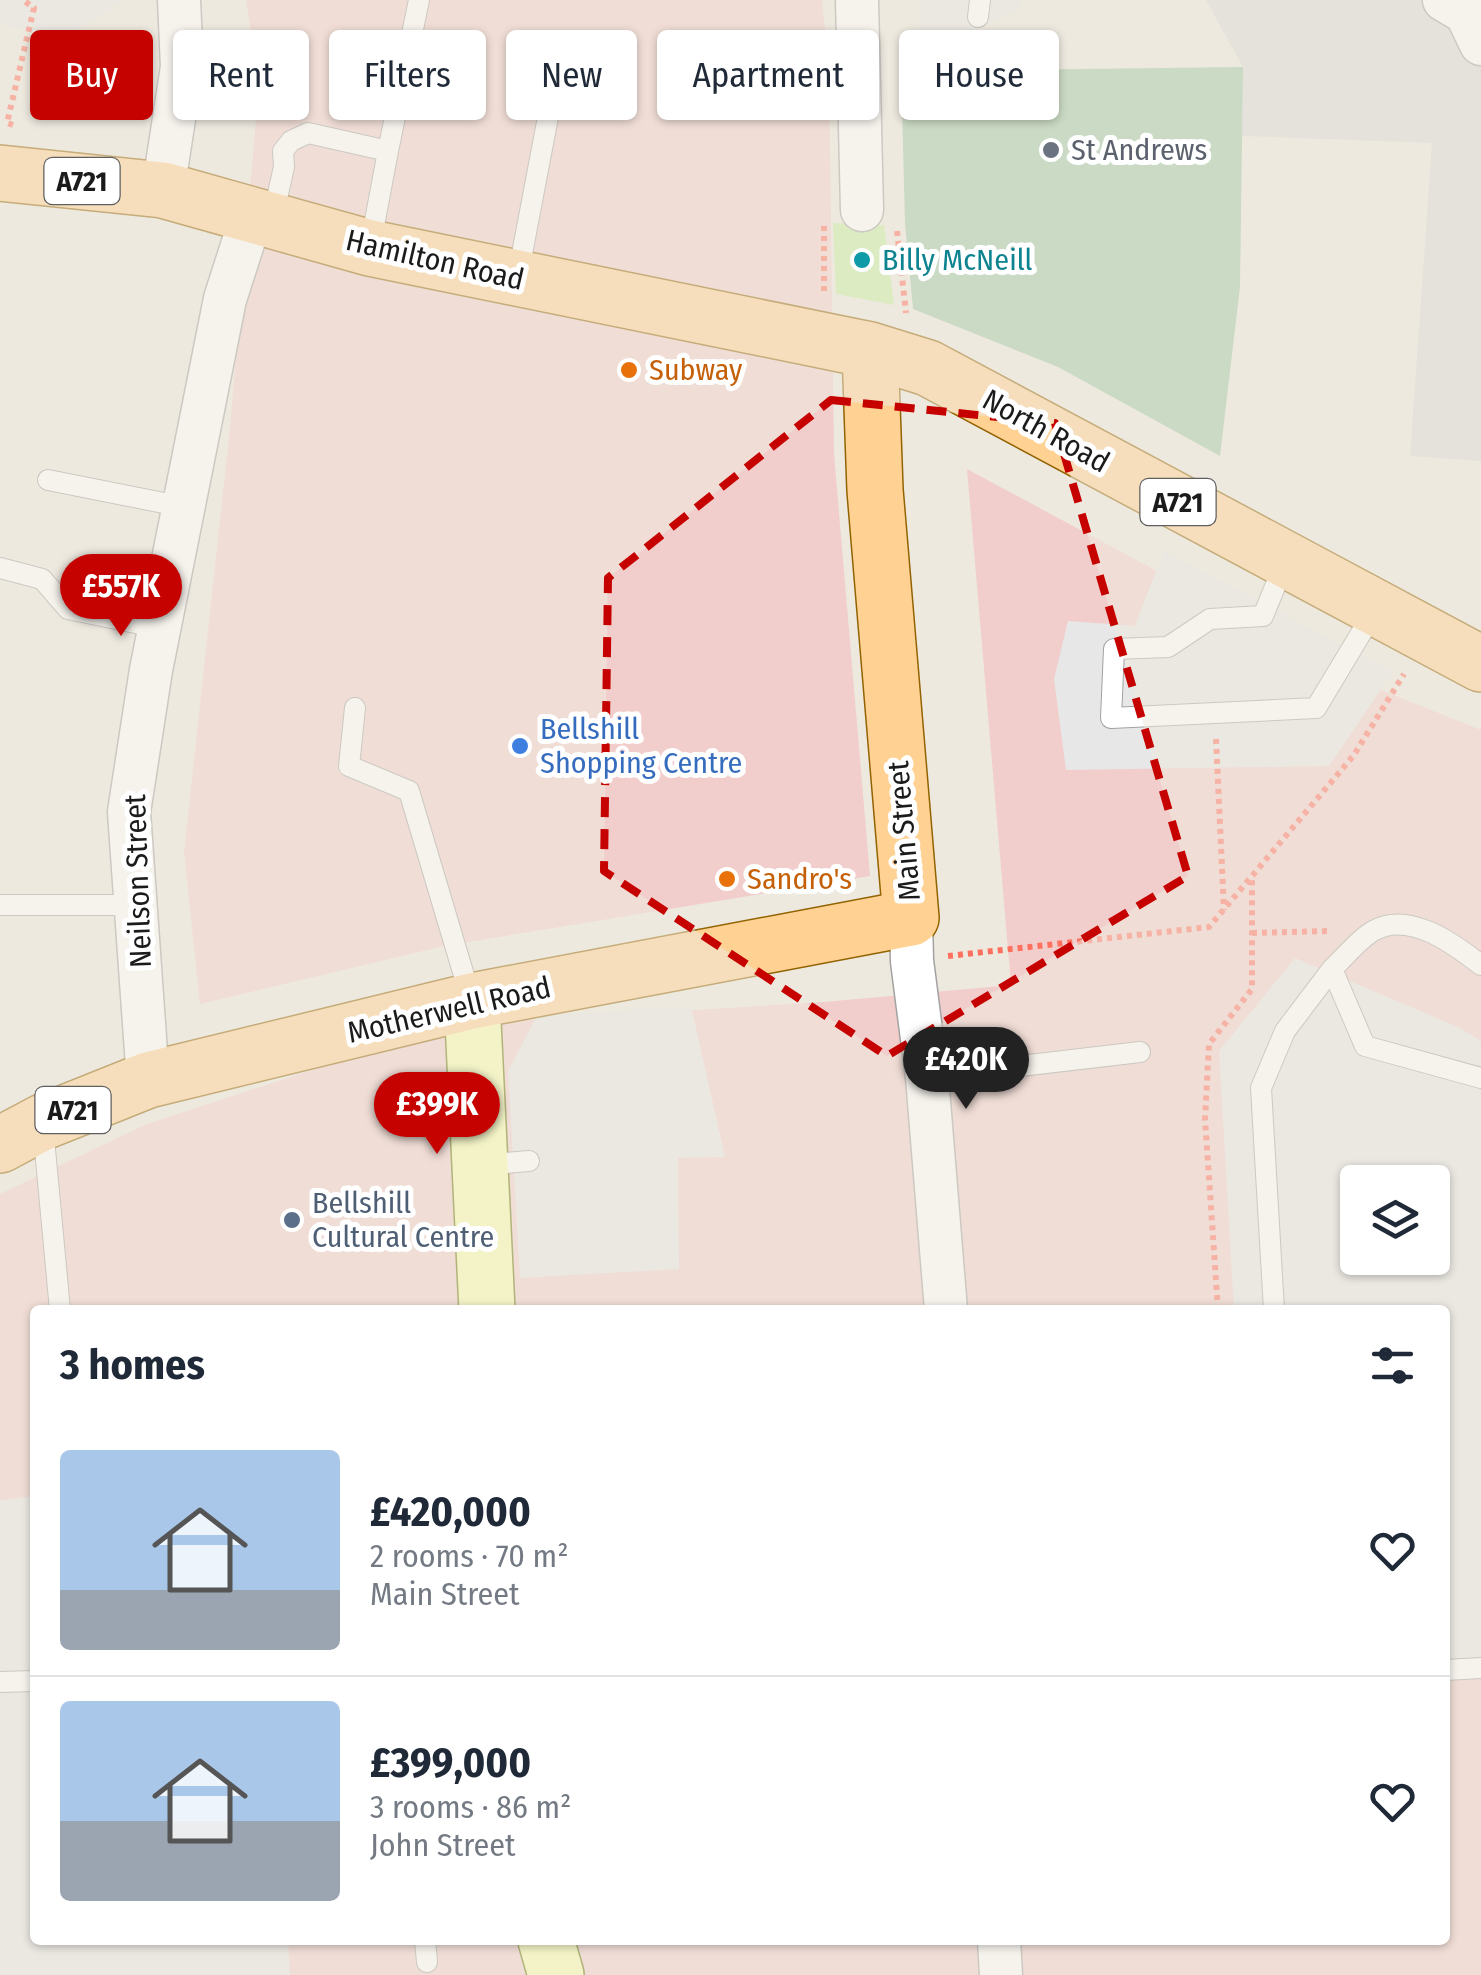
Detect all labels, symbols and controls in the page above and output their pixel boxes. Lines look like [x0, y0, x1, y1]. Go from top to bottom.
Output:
chip: Buy [30, 30, 153, 120]
chip: Rent [173, 30, 309, 120]
chip: Filters [329, 30, 486, 120]
chip: New [506, 30, 637, 120]
chip: Apartment [657, 30, 879, 120]
chip: House [899, 30, 1059, 120]
place label: St Andrews [1071, 132, 1207, 168]
marker: St Andrews [1040, 139, 1062, 161]
road number: A721 [44, 158, 120, 204]
street label: Hamilton Road [342, 222, 528, 298]
place label: Billy McNeill [882, 242, 1033, 278]
marker: Billy McNeill [851, 249, 873, 271]
place label: Subway [649, 352, 743, 388]
marker: Subway [618, 359, 640, 381]
street label: North Road [976, 381, 1116, 481]
road number: A721 [1140, 479, 1216, 525]
pin: £557K [51, 554, 191, 639]
text: £557K [82, 567, 160, 605]
place label: Bellshill Shopping Centre [540, 711, 742, 781]
marker: Bellshill Shopping Centre [509, 735, 531, 757]
street label: Main Street [880, 759, 928, 902]
street label: Neilson Street [117, 793, 159, 968]
place label: Sandro's [747, 861, 852, 897]
marker: Sandro's [716, 868, 738, 890]
street label: Motherwell Road [344, 969, 554, 1051]
pin: £420K [896, 1027, 1036, 1112]
text: £420K [925, 1040, 1007, 1078]
pin: £399K [367, 1072, 507, 1157]
text: £399K [396, 1085, 478, 1123]
road number: A721 [36, 1087, 110, 1133]
map controls [1340, 1165, 1450, 1275]
button: layers [1340, 1165, 1450, 1275]
place label: Bellshill Cultural Centre [312, 1185, 494, 1255]
marker: Bellshill Cultural Centre [281, 1209, 303, 1231]
icon: filters [1365, 1338, 1420, 1393]
text: 3 homes [60, 1340, 205, 1390]
text: £420,000 [370, 1487, 531, 1537]
icon: home [140, 1490, 260, 1610]
icon: heart [1365, 1523, 1420, 1578]
text: 2 rooms · 70 m² [370, 1537, 569, 1575]
text: Main Street [370, 1575, 520, 1613]
text: £399,000 [370, 1738, 531, 1788]
icon: home [140, 1741, 260, 1861]
icon: heart [1365, 1774, 1420, 1829]
text: 3 rooms · 86 m² [370, 1788, 571, 1826]
text: John Street [370, 1826, 516, 1864]

